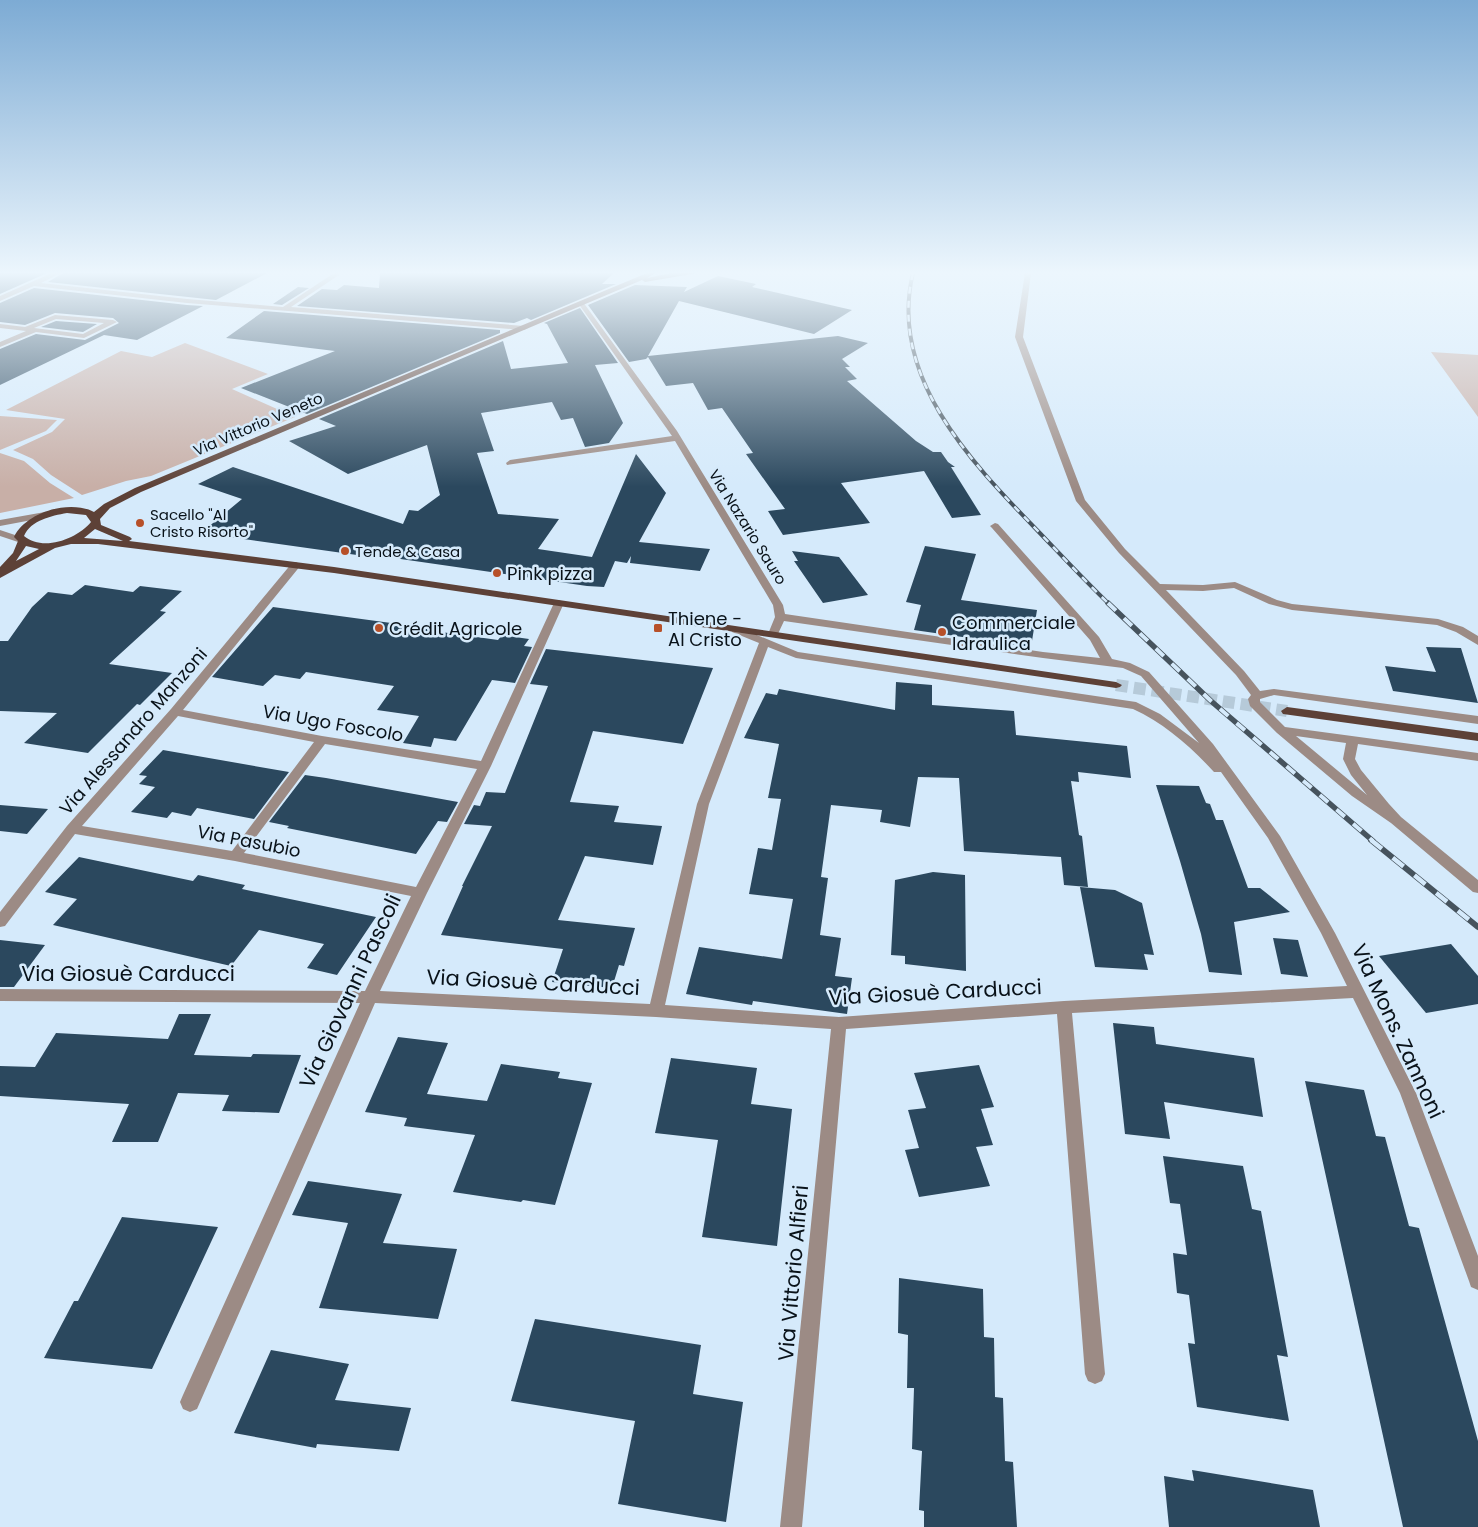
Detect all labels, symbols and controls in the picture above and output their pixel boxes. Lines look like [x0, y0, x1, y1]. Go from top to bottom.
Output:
street label: Via Vittorio Veneto [190, 387, 326, 461]
street label: Via Nazario Sauro [704, 465, 792, 589]
place label: Sacello "Al Cristo Risorto" [150, 504, 253, 542]
marker: Sacello "Al Cristo Risorto" [134, 517, 146, 529]
place label: Tende & Casa [355, 541, 460, 562]
marker: Tende & Casa [339, 545, 351, 557]
place label: Pink pizza [507, 561, 593, 586]
marker: Pink pizza [491, 567, 503, 579]
place label: Thiene - Al Cristo [668, 606, 742, 652]
place label: Commerciale Idraulica [952, 610, 1075, 656]
place label: Crédit Agricole [389, 616, 522, 641]
marker: Crédit Agricole [373, 622, 385, 634]
marker: Thiene - Al Cristo [652, 622, 664, 634]
marker: Commerciale Idraulica [936, 626, 948, 638]
street label: Via Alessandro Manzoni [53, 642, 213, 820]
street label: Via Ugo Foscolo [261, 698, 405, 748]
street label: Via Pasubio [195, 819, 303, 863]
street label: Via Giovanni Pascoli [292, 889, 408, 1093]
street label: Via Mons. Zannoni [1345, 939, 1451, 1123]
street label: Via Giosuè Carducci [21, 959, 235, 988]
street label: Via Giosuè Carducci [426, 962, 640, 1002]
street label: Via Giosuè Carducci [828, 972, 1042, 1012]
street label: Via Vittorio Alfieri [771, 1184, 815, 1362]

